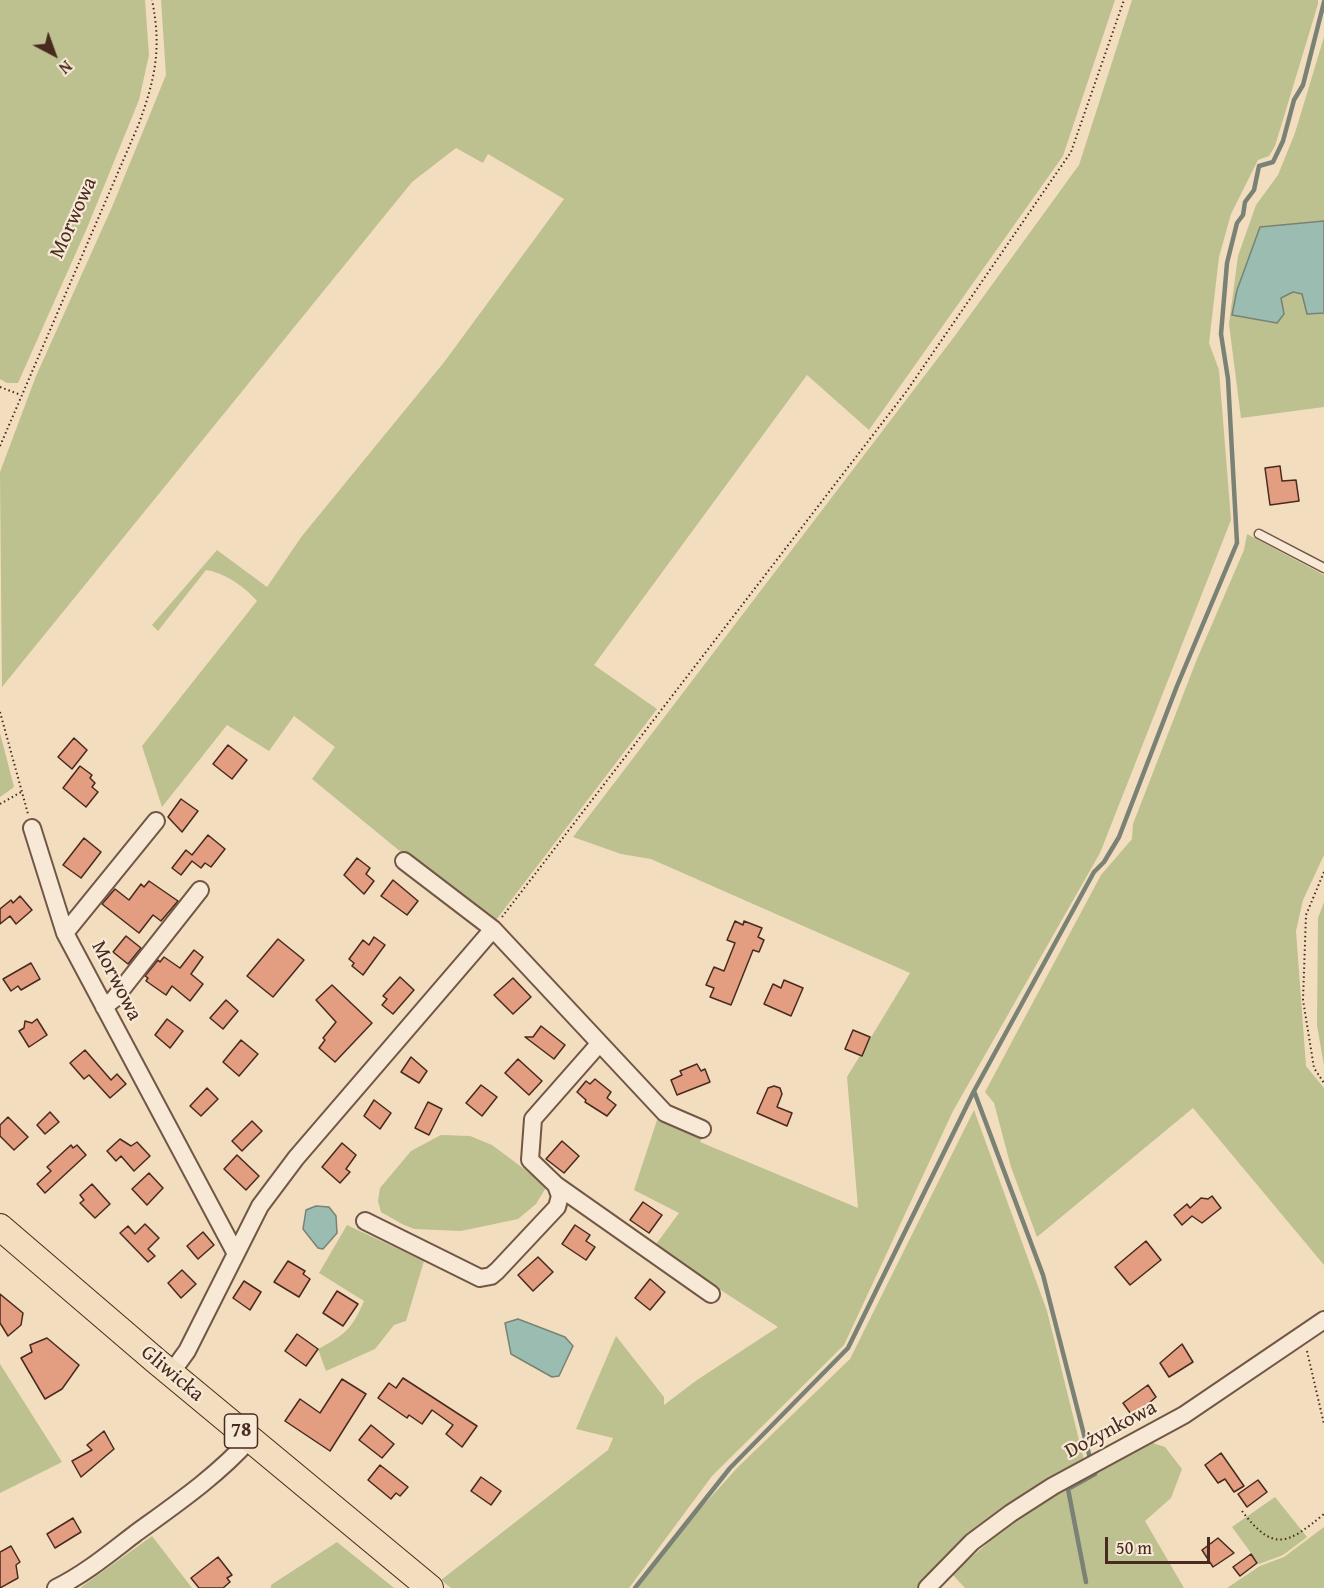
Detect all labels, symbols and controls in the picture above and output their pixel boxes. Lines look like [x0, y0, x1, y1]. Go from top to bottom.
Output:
north arrow [24, 24, 84, 84]
text: N [54, 55, 78, 80]
street label: Morwowa [45, 174, 103, 262]
street label: Morwowa [85, 937, 147, 1025]
street label: Gliwicka [135, 1340, 209, 1408]
street label: Dożynkowa [1061, 1395, 1161, 1465]
road number: 78 [224, 1414, 258, 1448]
scale bar [1108, 1525, 1213, 1563]
text: 50 m [1116, 1534, 1152, 1561]

